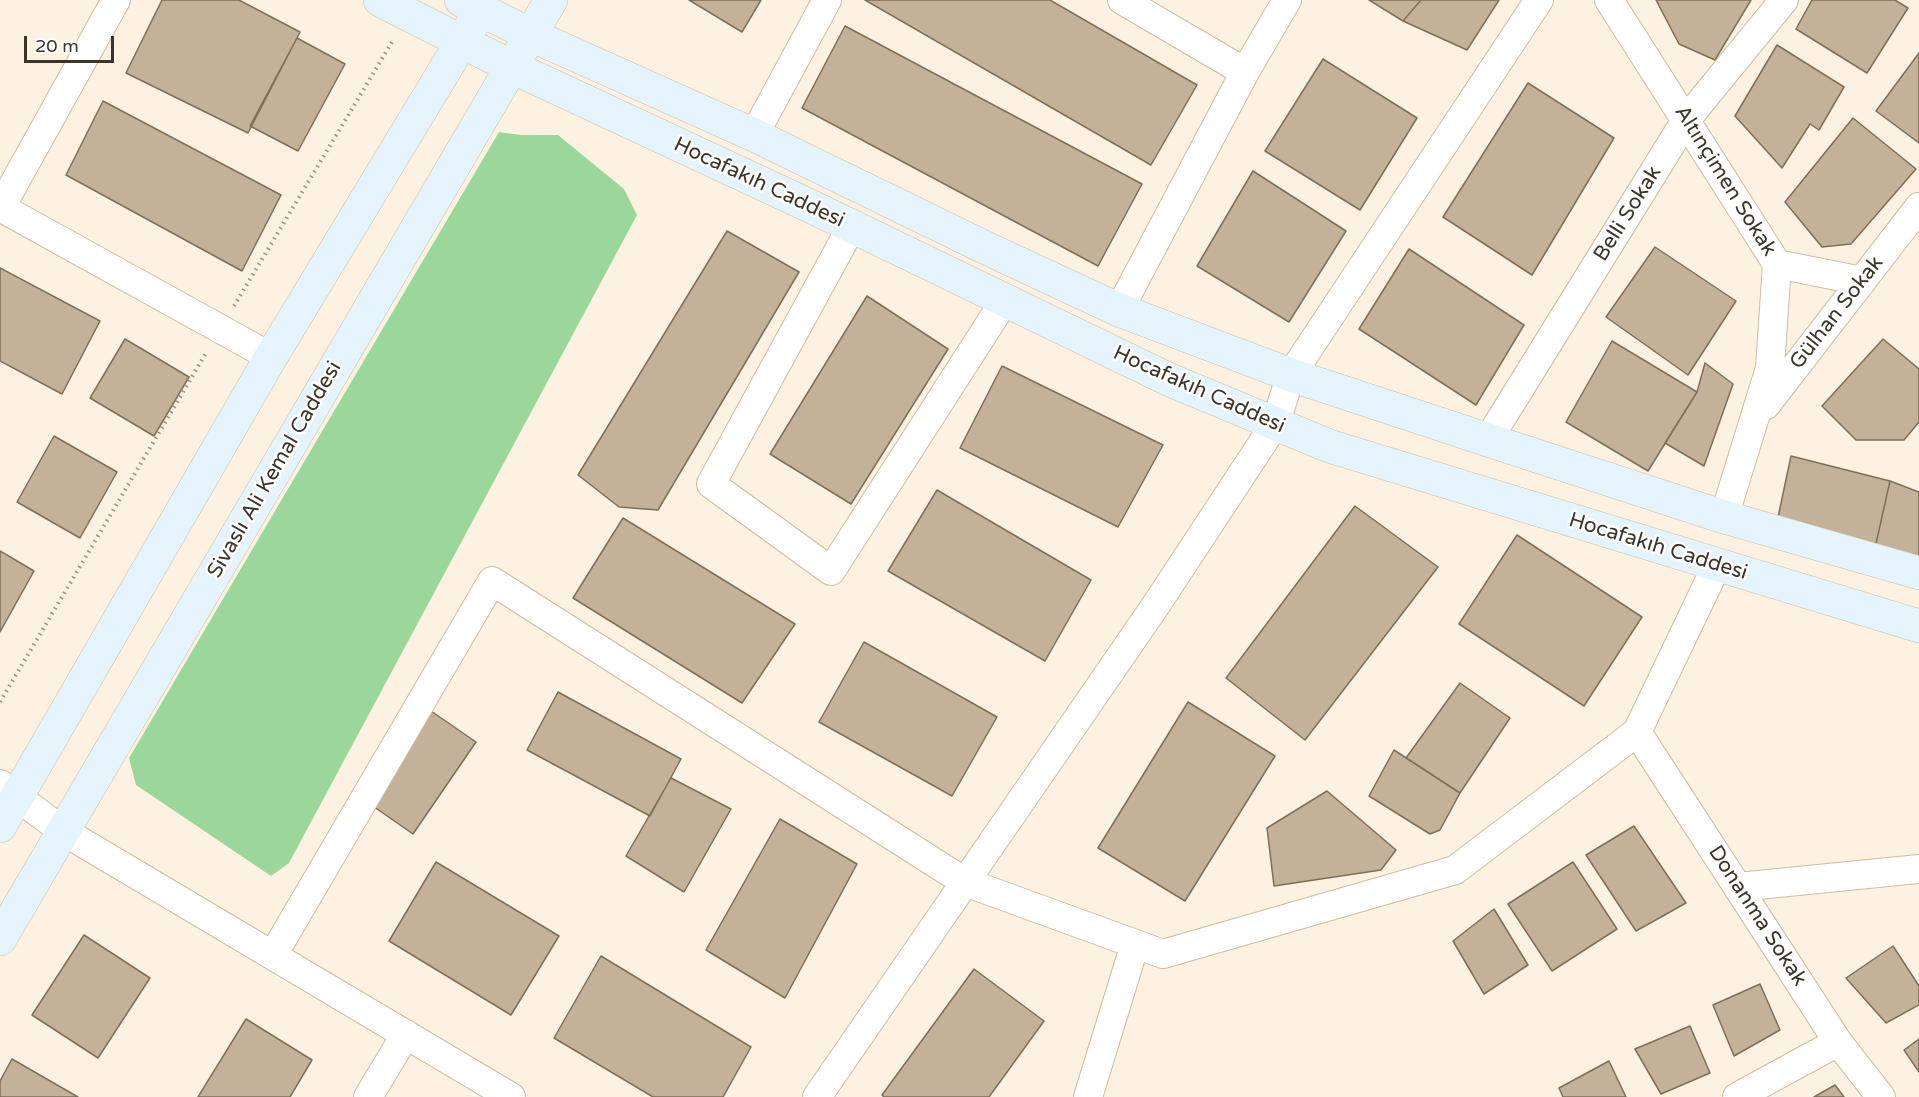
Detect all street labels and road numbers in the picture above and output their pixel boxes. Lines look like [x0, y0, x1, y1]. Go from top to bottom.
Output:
street label: Altınçimen Sokak [1669, 101, 1781, 261]
street label: Hocafakıh Caddesi [670, 132, 848, 234]
street label: Belli Sokak [1589, 162, 1667, 266]
street label: Gülhan Sokak [1785, 251, 1889, 375]
street label: Hocafakıh Caddesi [1109, 341, 1289, 439]
street label: Sivaslı Ali Kemal Caddesi [203, 357, 347, 583]
street label: Hocafakıh Caddesi [1566, 508, 1750, 586]
street label: Donanma Sokak [1702, 841, 1812, 991]

